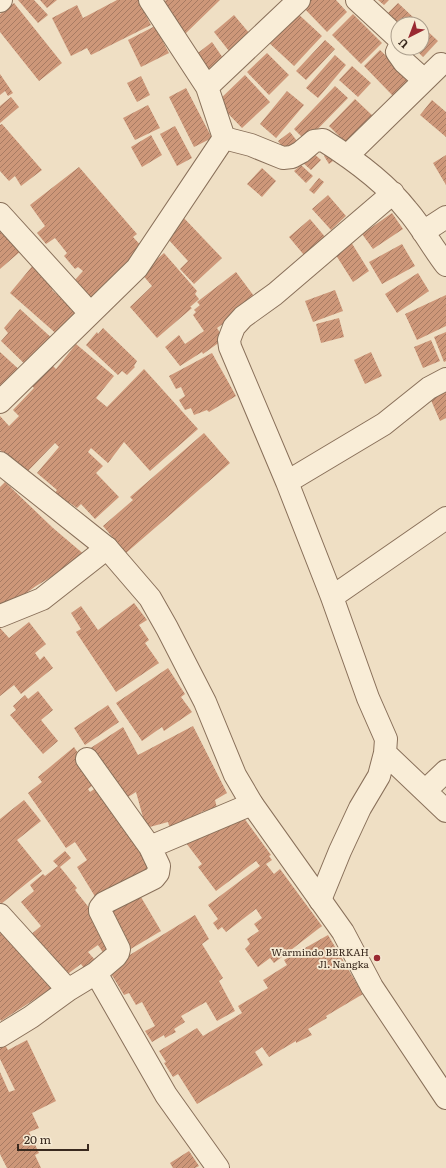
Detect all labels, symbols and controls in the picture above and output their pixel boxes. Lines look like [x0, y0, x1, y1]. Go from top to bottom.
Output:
north arrow [390, 16, 430, 56]
text: U [394, 35, 411, 53]
place label: Warmindo BERKAH Jl. Nangka [271, 944, 370, 971]
marker: Warmindo BERKAH Jl. Nangka [372, 953, 382, 963]
scale bar [18, 1126, 88, 1152]
text: 20 m [24, 1130, 51, 1148]

